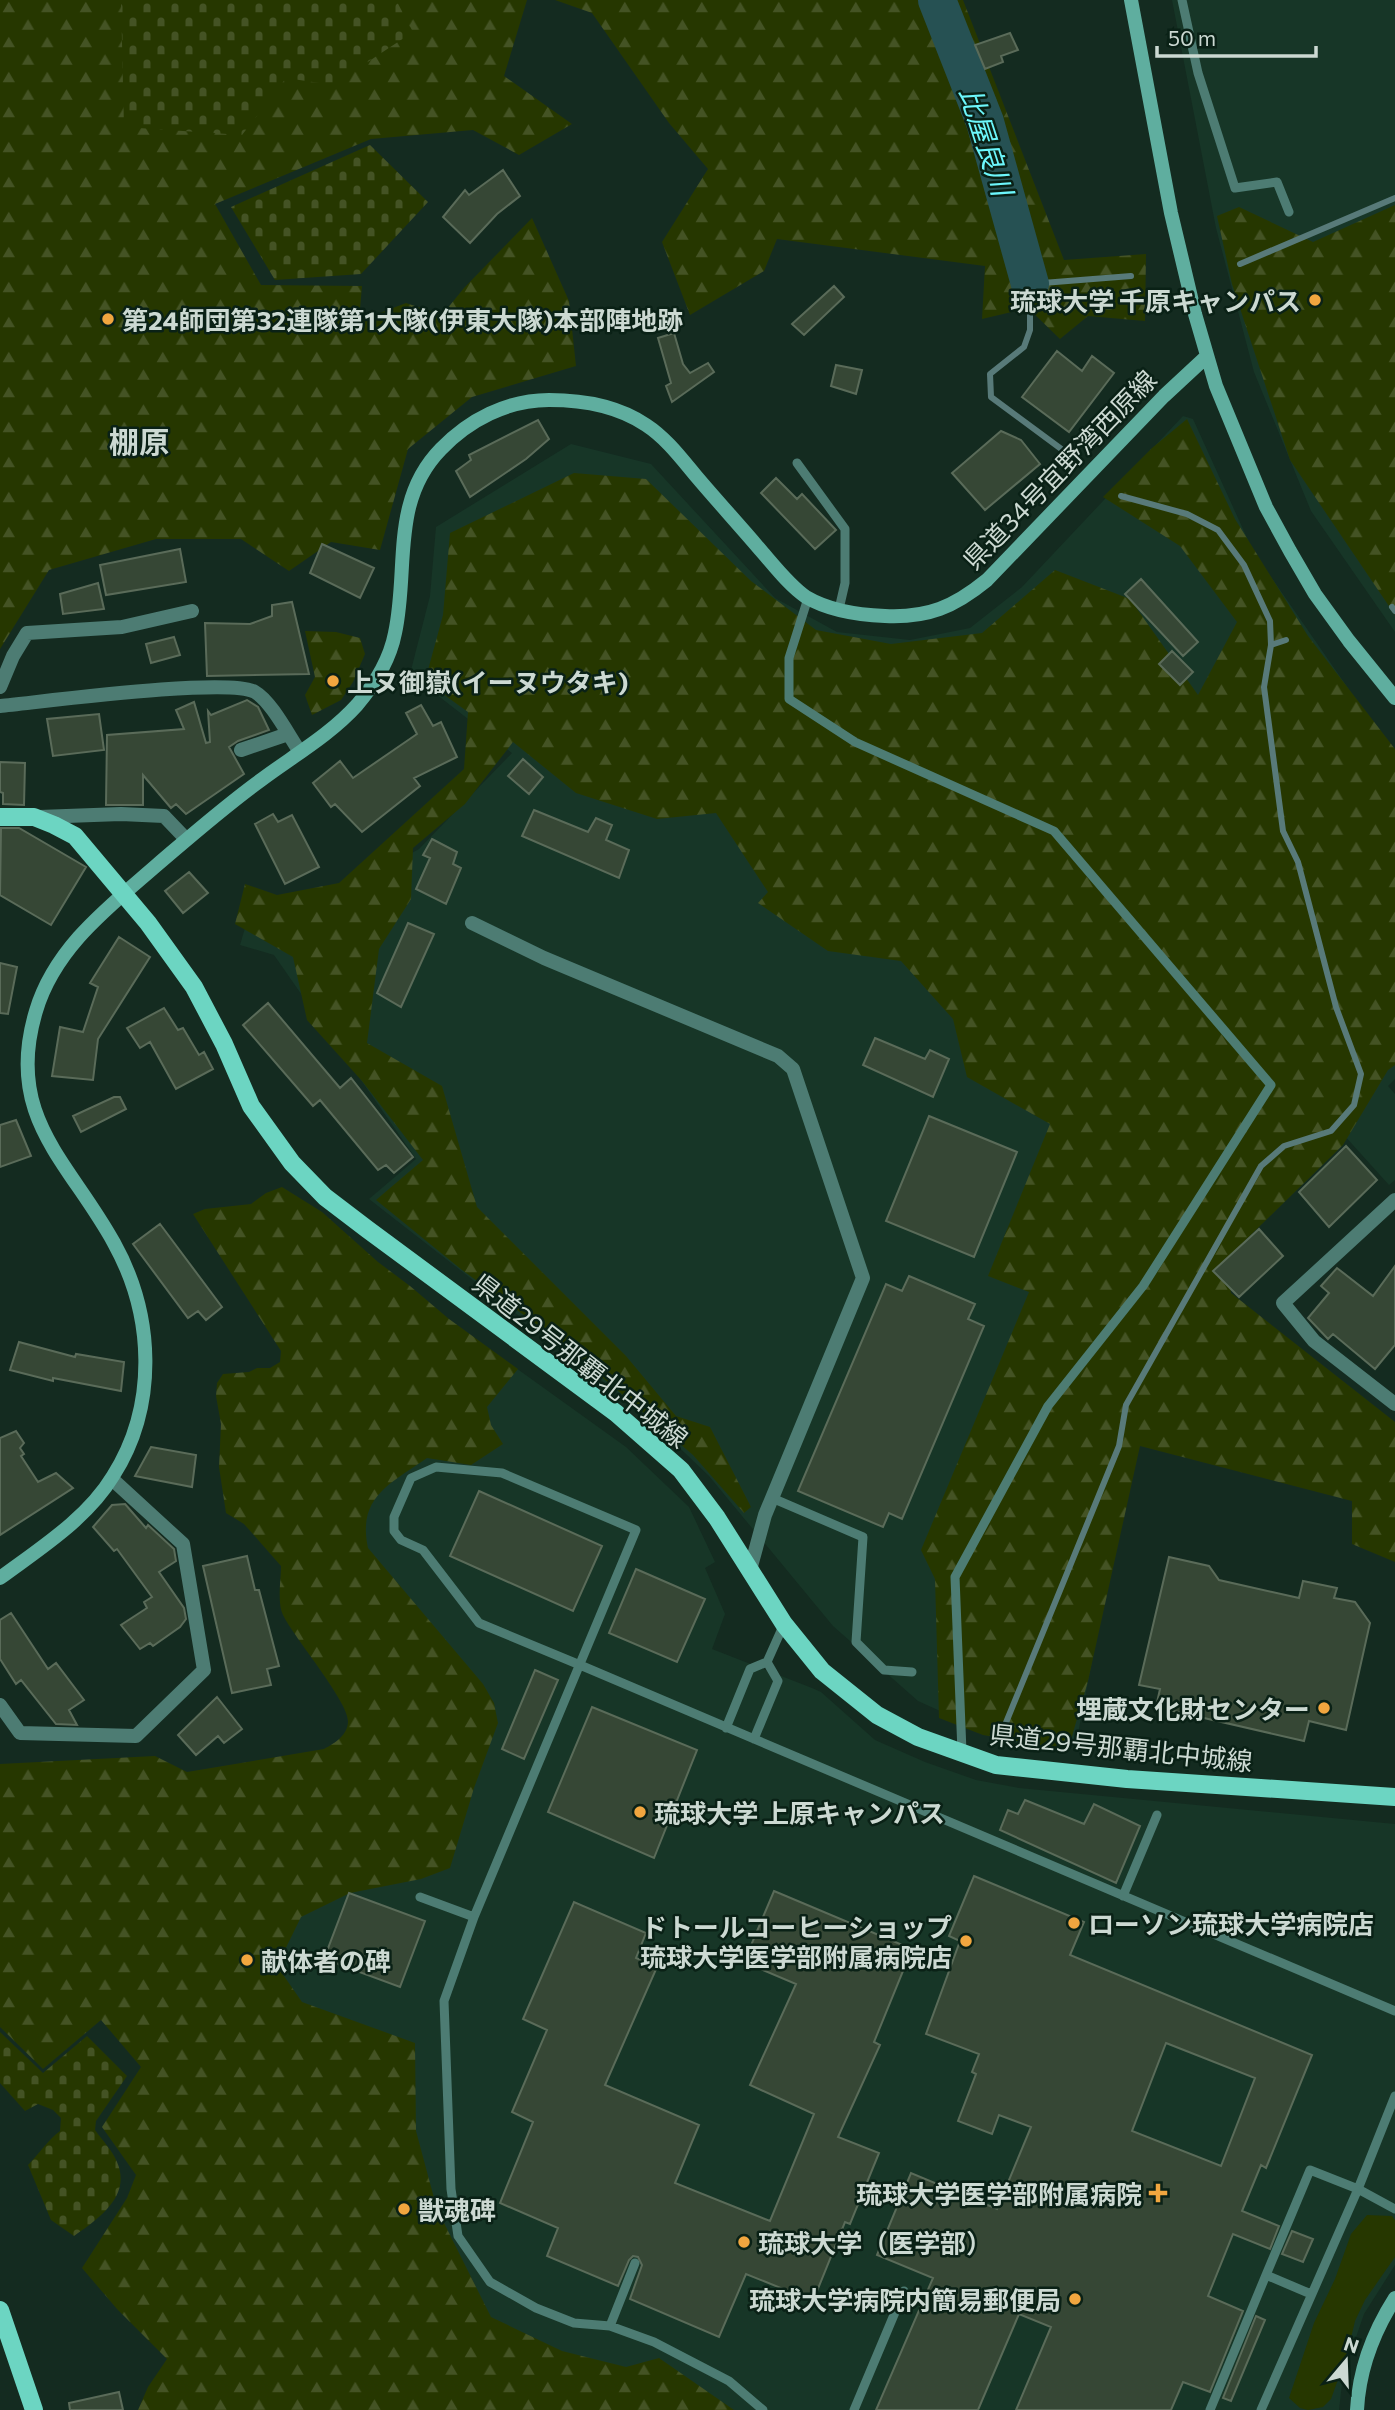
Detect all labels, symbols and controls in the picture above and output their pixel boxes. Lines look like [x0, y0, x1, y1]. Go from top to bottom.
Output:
scale bar [1157, 14, 1316, 58]
text: 50 m [1168, 25, 1216, 50]
water label: 比屋良川 [954, 82, 1021, 202]
place label: 琉球大学 千原キャンパス [1010, 285, 1301, 316]
marker: 琉球大学 千原キャンパス [1307, 292, 1323, 308]
place label: 第24師団第32連隊第1大隊(伊東大隊)本部陣地跡 [122, 304, 683, 335]
marker: 第24師団第32連隊第1大隊(伊東大隊)本部陣地跡 [100, 311, 116, 327]
street label: 県道34号宜野湾西原線 [956, 363, 1162, 575]
district label: 棚原 [109, 422, 169, 459]
place label: 上ヌ御嶽(イーヌウタキ) [347, 666, 628, 697]
marker: 上ヌ御嶽(イーヌウタキ) [325, 673, 341, 689]
street label: 県道29号那覇北中城線 [467, 1266, 695, 1454]
place label: 埋蔵文化財センター [1076, 1693, 1310, 1724]
marker: 埋蔵文化財センター [1316, 1700, 1332, 1716]
street label: 県道29号那覇北中城線 [988, 1718, 1254, 1776]
place label: 琉球大学 上原キャンパス [654, 1797, 945, 1828]
marker: 琉球大学 上原キャンパス [632, 1804, 648, 1820]
place label: ローソン琉球大学病院店 [1088, 1908, 1374, 1939]
place label: ドトールコーヒーショップ 琉球大学医学部附属病院店 [640, 1911, 952, 1972]
marker: ローソン琉球大学病院店 [1066, 1915, 1082, 1931]
marker: ドトールコーヒーショップ 琉球大学医学部附属病院店 [958, 1933, 974, 1949]
place label: 献体者の碑 [261, 1945, 391, 1976]
marker: 献体者の碑 [239, 1952, 255, 1968]
place label: 琉球大学医学部附属病院 [856, 2178, 1142, 2209]
marker: 琉球大学医学部附属病院 [1148, 2183, 1168, 2203]
place label: 獣魂碑 [418, 2194, 496, 2225]
marker: 獣魂碑 [396, 2201, 412, 2217]
place label: 琉球大学（医学部） [758, 2227, 992, 2258]
marker: 琉球大学（医学部） [736, 2234, 752, 2250]
place label: 琉球大学病院内簡易郵便局 [749, 2284, 1061, 2315]
marker: 琉球大学病院内簡易郵便局 [1067, 2291, 1083, 2307]
north arrow [1311, 2326, 1381, 2396]
text: N [1341, 2331, 1362, 2358]

